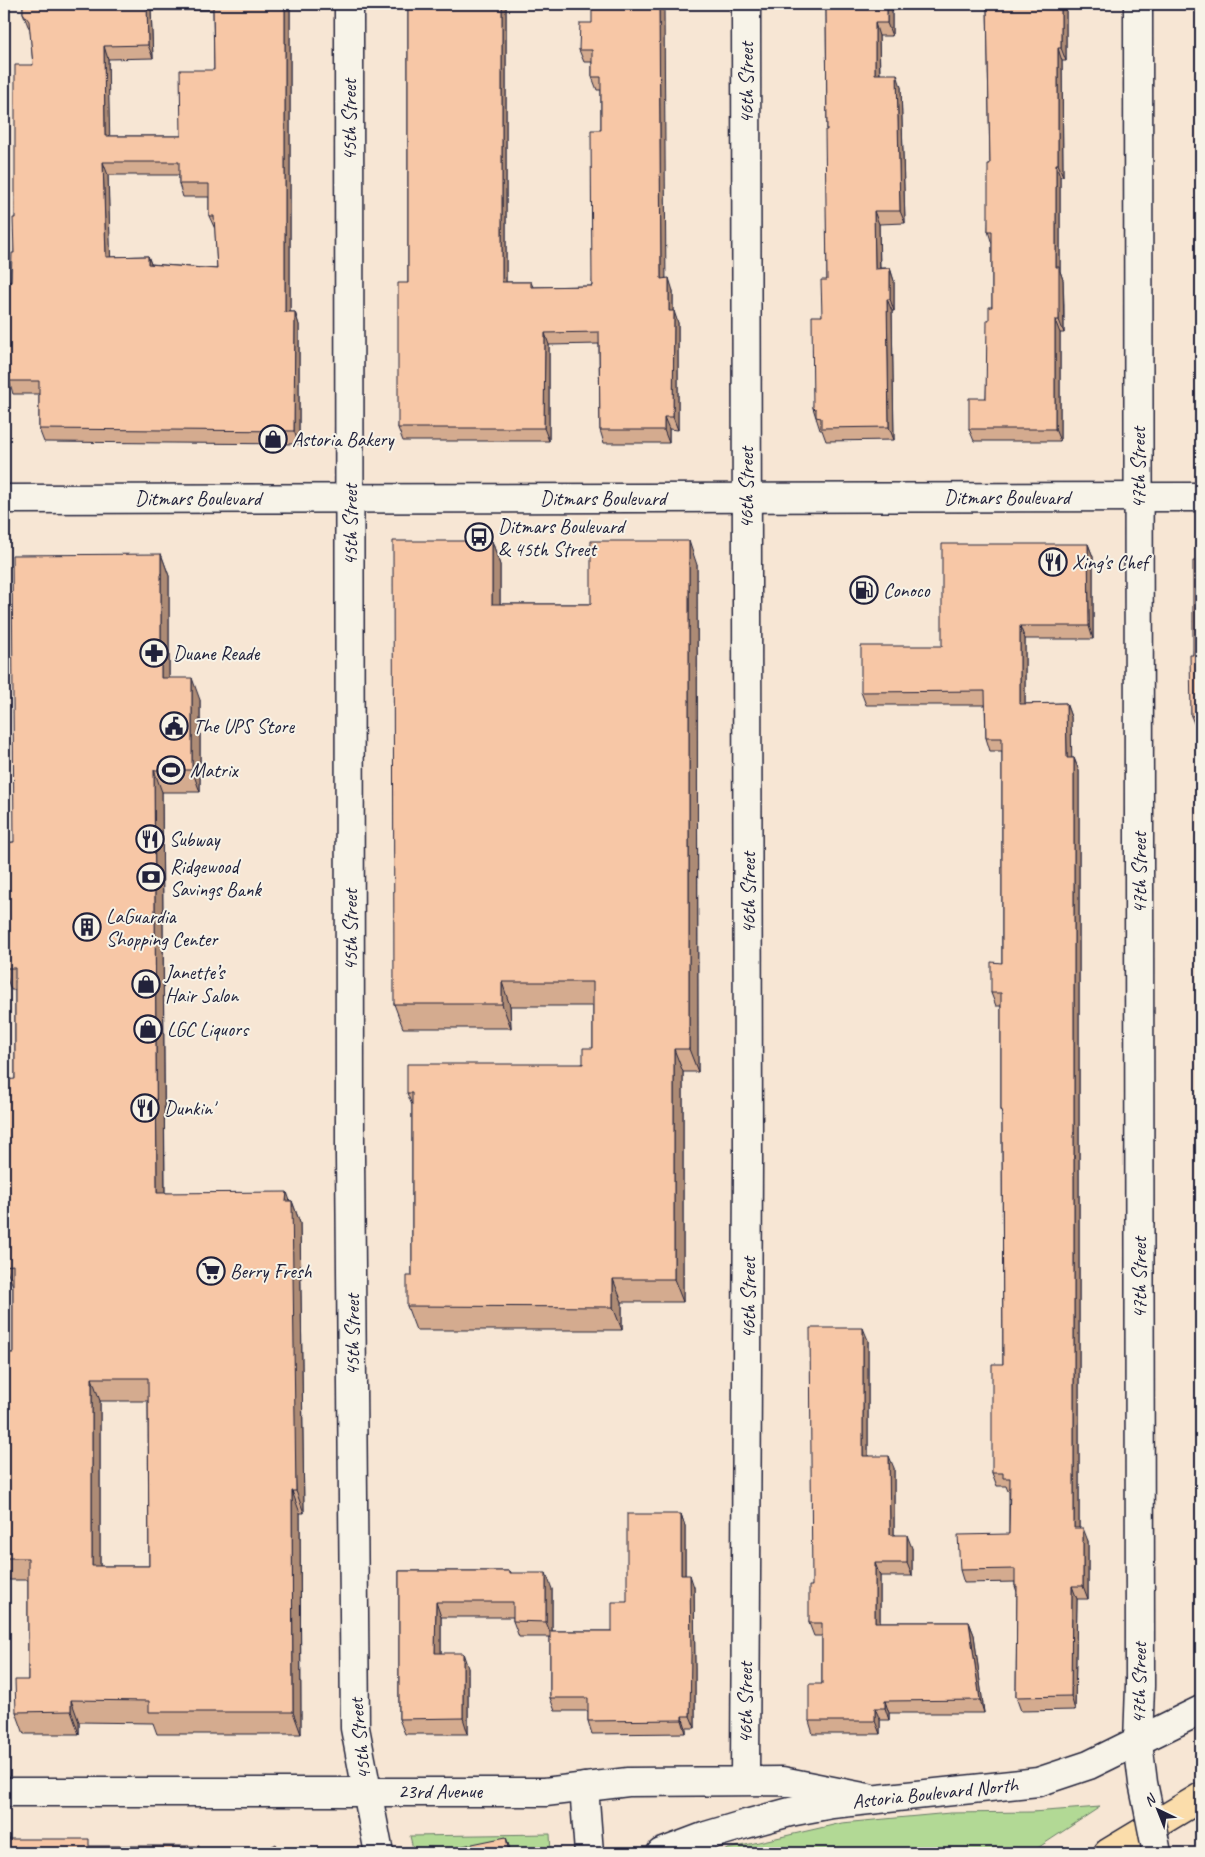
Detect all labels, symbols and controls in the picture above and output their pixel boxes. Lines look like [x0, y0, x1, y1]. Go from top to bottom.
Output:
street label: 46th Street [734, 40, 759, 124]
street label: 45th Street [337, 77, 362, 161]
shop icon: Astoria Bakery [258, 424, 288, 454]
street label: 47th Street [1126, 425, 1151, 509]
place label: Astoria Bakery [292, 427, 395, 452]
street label: 46th Street [734, 445, 759, 529]
street label: 45th Street [338, 482, 363, 566]
street label: Ditmars Boulevard [944, 485, 1073, 510]
street label: Ditmars Boulevard [135, 486, 264, 511]
street label: Ditmars Boulevard [540, 486, 669, 511]
place label: Ditmars Boulevard & 45th Street [498, 514, 627, 562]
bus stop icon: Ditmars Boulevard & 45th Street [464, 522, 494, 552]
restaurant icon: Xing's Chef [1038, 547, 1068, 577]
place label: Xing's Chef [1072, 550, 1153, 575]
fuel station icon: Conoco [849, 575, 879, 605]
place label: Conoco [883, 578, 931, 603]
pharmacy icon: Duane Reade [139, 638, 169, 668]
place label: Duane Reade [173, 641, 261, 666]
public building icon: The UPS Store [159, 711, 189, 741]
place label: The UPS Store [193, 714, 295, 739]
sports icon: Matrix [156, 755, 186, 785]
place label: Matrix [190, 758, 240, 783]
restaurant icon: Subway [135, 824, 165, 854]
place label: Subway [169, 827, 222, 852]
street label: 47th Street [1127, 830, 1152, 914]
street label: 46th Street [736, 850, 761, 934]
place label: Ridgewood Savings Bank [170, 854, 263, 902]
bank icon: Ridgewood Savings Bank [136, 862, 166, 892]
street label: 45th Street [338, 887, 363, 971]
place label: LaGuardia Shopping Center [106, 904, 219, 952]
building icon: LaGuardia Shopping Center [72, 912, 102, 942]
place label: Janette’s Hair Salon [164, 960, 239, 1008]
shop icon: Janette’s Hair Salon [131, 969, 161, 999]
shop icon: LGC Liquors [133, 1014, 163, 1044]
place label: LGC Liquors [167, 1017, 250, 1042]
restaurant icon: Dunkin' [130, 1093, 160, 1123]
place label: Dunkin' [164, 1096, 218, 1121]
street label: 47th Street [1127, 1235, 1152, 1319]
street label: 46th Street [736, 1255, 761, 1339]
supermarket icon: Berry Fresh [196, 1256, 226, 1286]
place label: Berry Fresh [230, 1259, 313, 1284]
street label: 45th Street [340, 1292, 365, 1376]
street label: 47th Street [1126, 1640, 1152, 1724]
street label: 46th Street [733, 1660, 758, 1744]
street label: 45th Street [343, 1695, 377, 1781]
street label: Astoria Boulevard North [851, 1772, 1021, 1814]
street label: 23rd Avenue [398, 1779, 483, 1804]
north arrow [1132, 1784, 1182, 1834]
text: N [1141, 1790, 1160, 1810]

